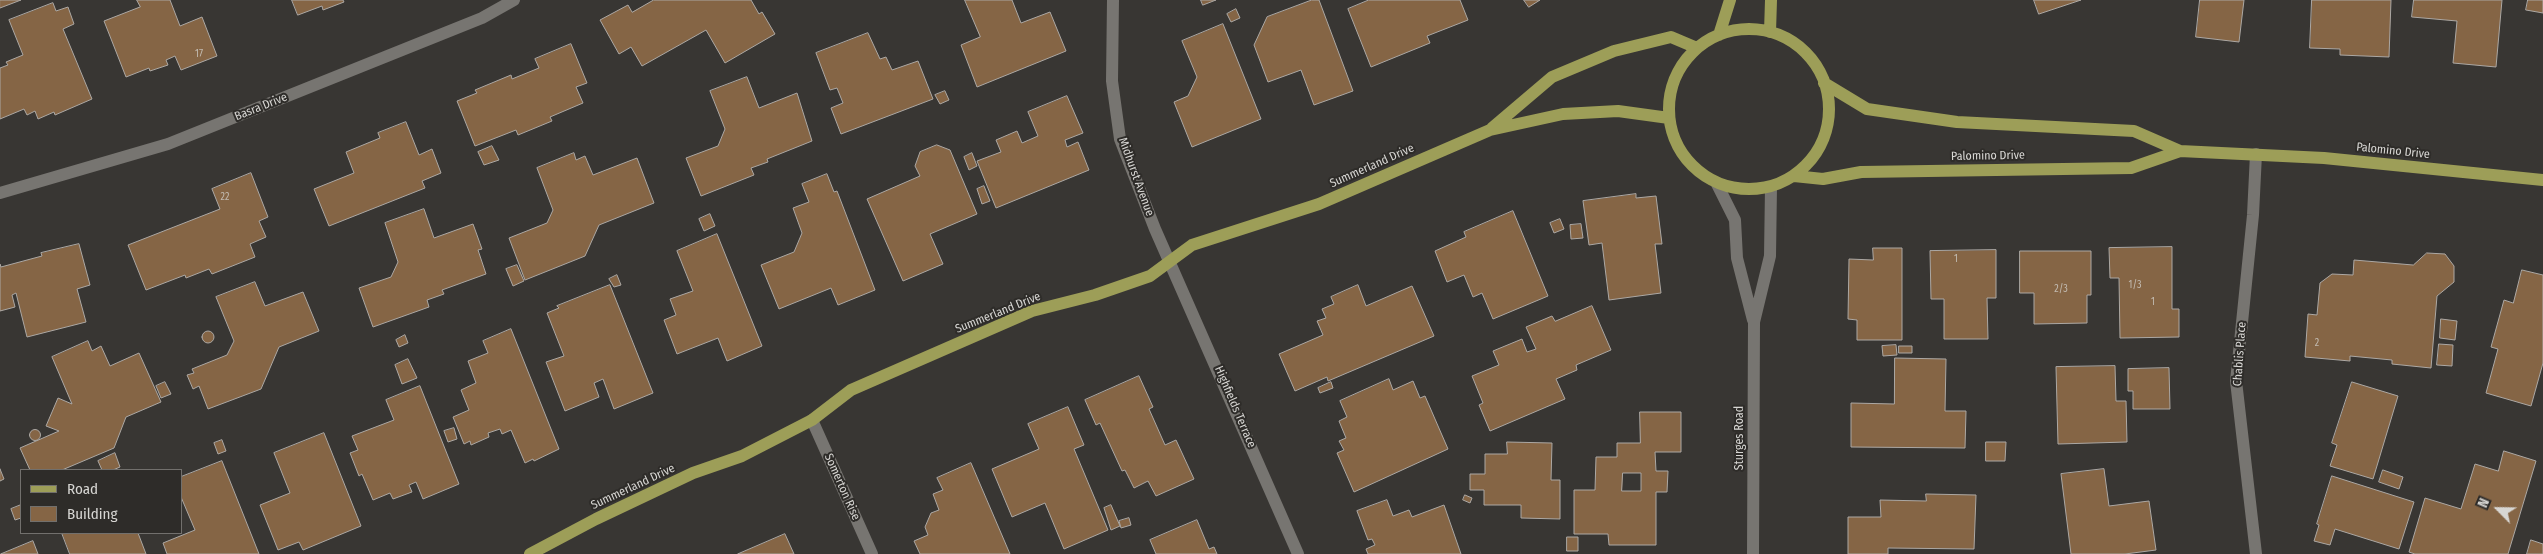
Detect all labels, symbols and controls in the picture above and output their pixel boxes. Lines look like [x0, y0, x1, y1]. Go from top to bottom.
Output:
house number: 17 [195, 48, 203, 60]
street label: Basra Drive [233, 90, 289, 124]
street label: Midhurst Avenue [1115, 136, 1157, 218]
street label: Palomino Drive [2355, 140, 2431, 162]
street label: Summerland Drive [1328, 141, 1416, 191]
street label: Palomino Drive [1951, 148, 2025, 164]
house number: 22 [221, 191, 229, 203]
house number: 1 [1954, 253, 1958, 265]
house number: 1/3 [2129, 279, 2141, 291]
house number: 2/3 [2054, 283, 2068, 295]
street label: Summerland Drive [953, 289, 1043, 337]
house number: 1 [2151, 296, 2155, 308]
street label: Chablis Place [2231, 321, 2249, 387]
house number: 2 [2315, 337, 2319, 349]
street label: Highfields Terrace [1211, 364, 1259, 450]
street label: Sturges Road [1733, 406, 1747, 470]
street label: Somerton Rise [821, 451, 863, 523]
street label: Summerland Drive [589, 461, 677, 513]
legend [20, 469, 182, 534]
text: Road [67, 480, 98, 498]
north arrow [2473, 484, 2523, 534]
text: N [2474, 496, 2493, 510]
text: Building [67, 505, 118, 523]

